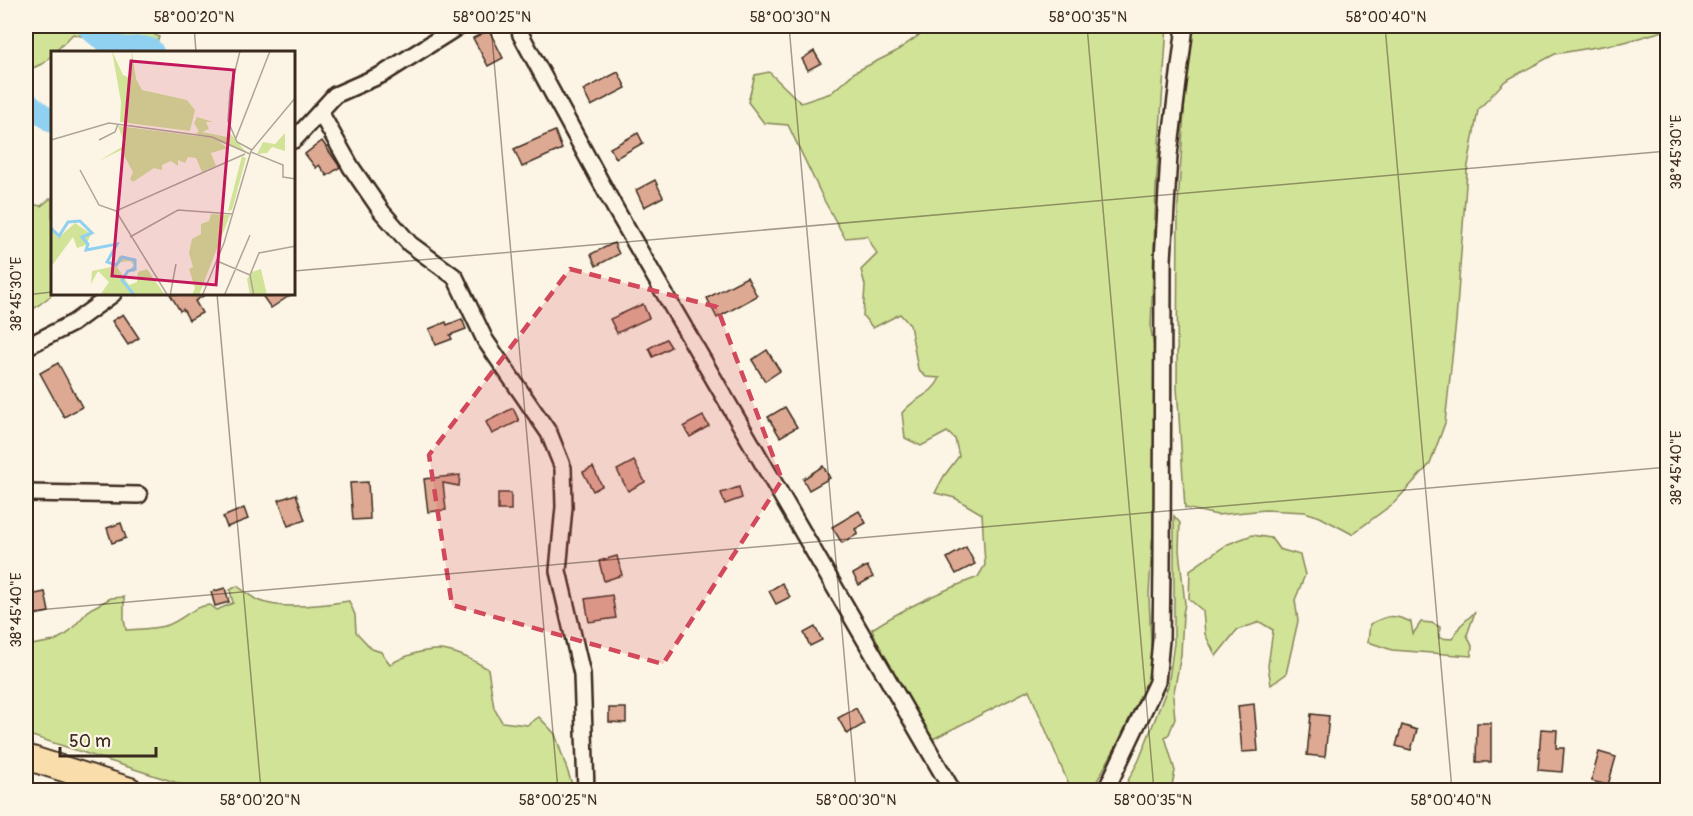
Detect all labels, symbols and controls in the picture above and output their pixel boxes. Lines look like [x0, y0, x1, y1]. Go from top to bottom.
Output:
text: 58°00'20"N [154, 8, 234, 27]
text: 58°00'25"N [453, 8, 531, 27]
text: 58°00'30"N [750, 8, 830, 27]
text: 58°00'35"N [1049, 8, 1127, 27]
text: 58°00'40"N [1346, 8, 1426, 27]
inset map [51, 51, 296, 296]
text: 38°45'30"E [1667, 114, 1686, 189]
text: 38°45'30"E [7, 256, 26, 331]
text: 38°45'40"E [1667, 430, 1686, 506]
text: 38°45'40"E [7, 572, 26, 648]
scale bar [60, 720, 156, 758]
text: 50 m [69, 730, 111, 753]
text: 58°00'20"N [220, 791, 300, 810]
text: 58°00'25"N [519, 791, 597, 810]
text: 58°00'30"N [816, 791, 896, 810]
text: 58°00'35"N [1114, 791, 1192, 810]
text: 58°00'40"N [1411, 791, 1491, 810]

